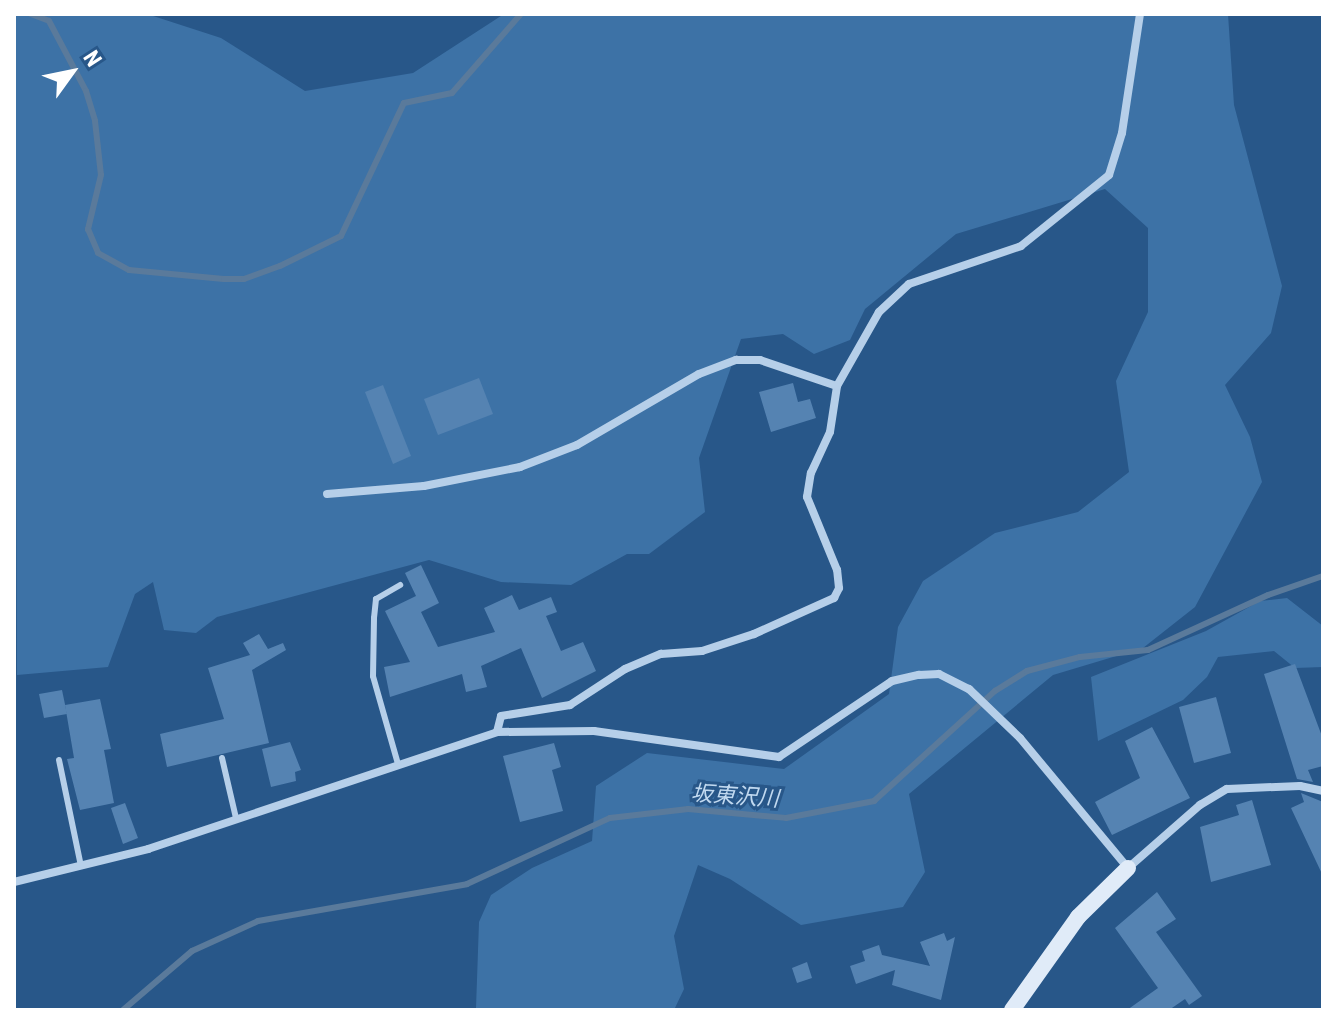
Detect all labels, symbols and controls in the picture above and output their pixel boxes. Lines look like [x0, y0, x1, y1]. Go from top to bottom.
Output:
north arrow [32, 32, 112, 112]
text: N [78, 46, 107, 71]
water label: 坂東沢川 [690, 780, 780, 812]

